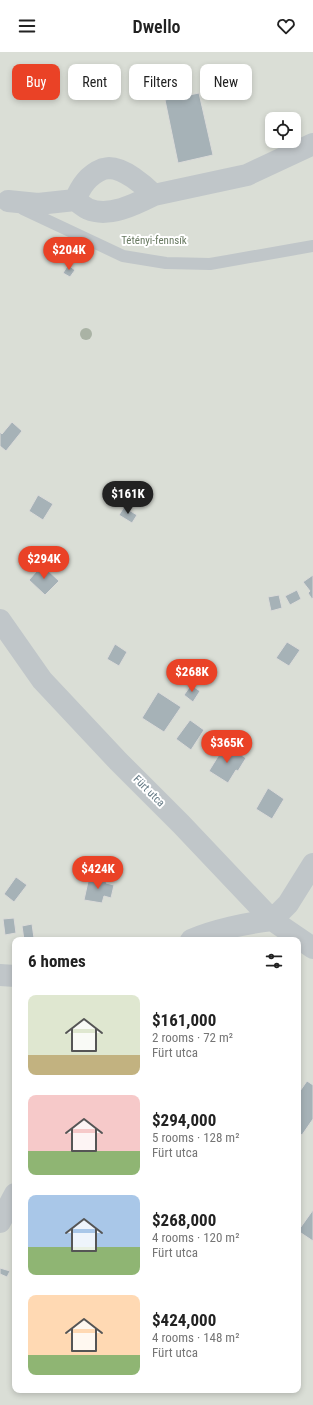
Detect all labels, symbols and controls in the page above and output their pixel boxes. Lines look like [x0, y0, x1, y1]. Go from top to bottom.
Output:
icon: menu [16, 15, 38, 37]
icon: heart [275, 15, 297, 37]
text: Dwello [132, 16, 181, 37]
chip: Buy [12, 64, 60, 100]
chip: Rent [68, 64, 121, 100]
chip: Filters [129, 64, 192, 100]
chip: New [200, 64, 252, 100]
map controls [265, 112, 301, 148]
button: locate [265, 112, 301, 148]
park label: Tétényi-fennsík [121, 234, 187, 247]
pin: $204K [41, 237, 97, 271]
text: $204K [52, 242, 86, 257]
pin: $161K [100, 481, 156, 515]
text: $161K [111, 486, 145, 501]
pin: $294K [16, 546, 72, 580]
text: $294K [27, 551, 61, 566]
pin: $268K [164, 659, 220, 693]
text: $268K [175, 664, 209, 679]
pin: $365K [199, 730, 255, 764]
text: $365K [210, 735, 244, 750]
street label: Fürt utca [131, 773, 167, 809]
pin: $424K [70, 856, 126, 890]
text: $424K [81, 861, 115, 876]
icon: filters [263, 950, 285, 972]
text: 6 homes [28, 951, 86, 971]
text: $161,000 [152, 1010, 216, 1030]
icon: home [60, 1011, 108, 1059]
text: 2 rooms · 72 m² [152, 1030, 233, 1045]
text: Fürt utca [152, 1045, 198, 1060]
text: $294,000 [152, 1110, 216, 1130]
icon: home [60, 1111, 108, 1159]
text: 5 rooms · 128 m² [152, 1130, 239, 1145]
text: Fürt utca [152, 1145, 198, 1160]
text: $268,000 [152, 1210, 216, 1230]
icon: home [60, 1211, 108, 1259]
text: 4 rooms · 120 m² [152, 1230, 239, 1245]
text: Fürt utca [152, 1245, 198, 1260]
text: $424,000 [152, 1310, 216, 1330]
icon: home [60, 1311, 108, 1359]
text: 4 rooms · 148 m² [152, 1330, 239, 1345]
text: Fürt utca [152, 1345, 198, 1360]

